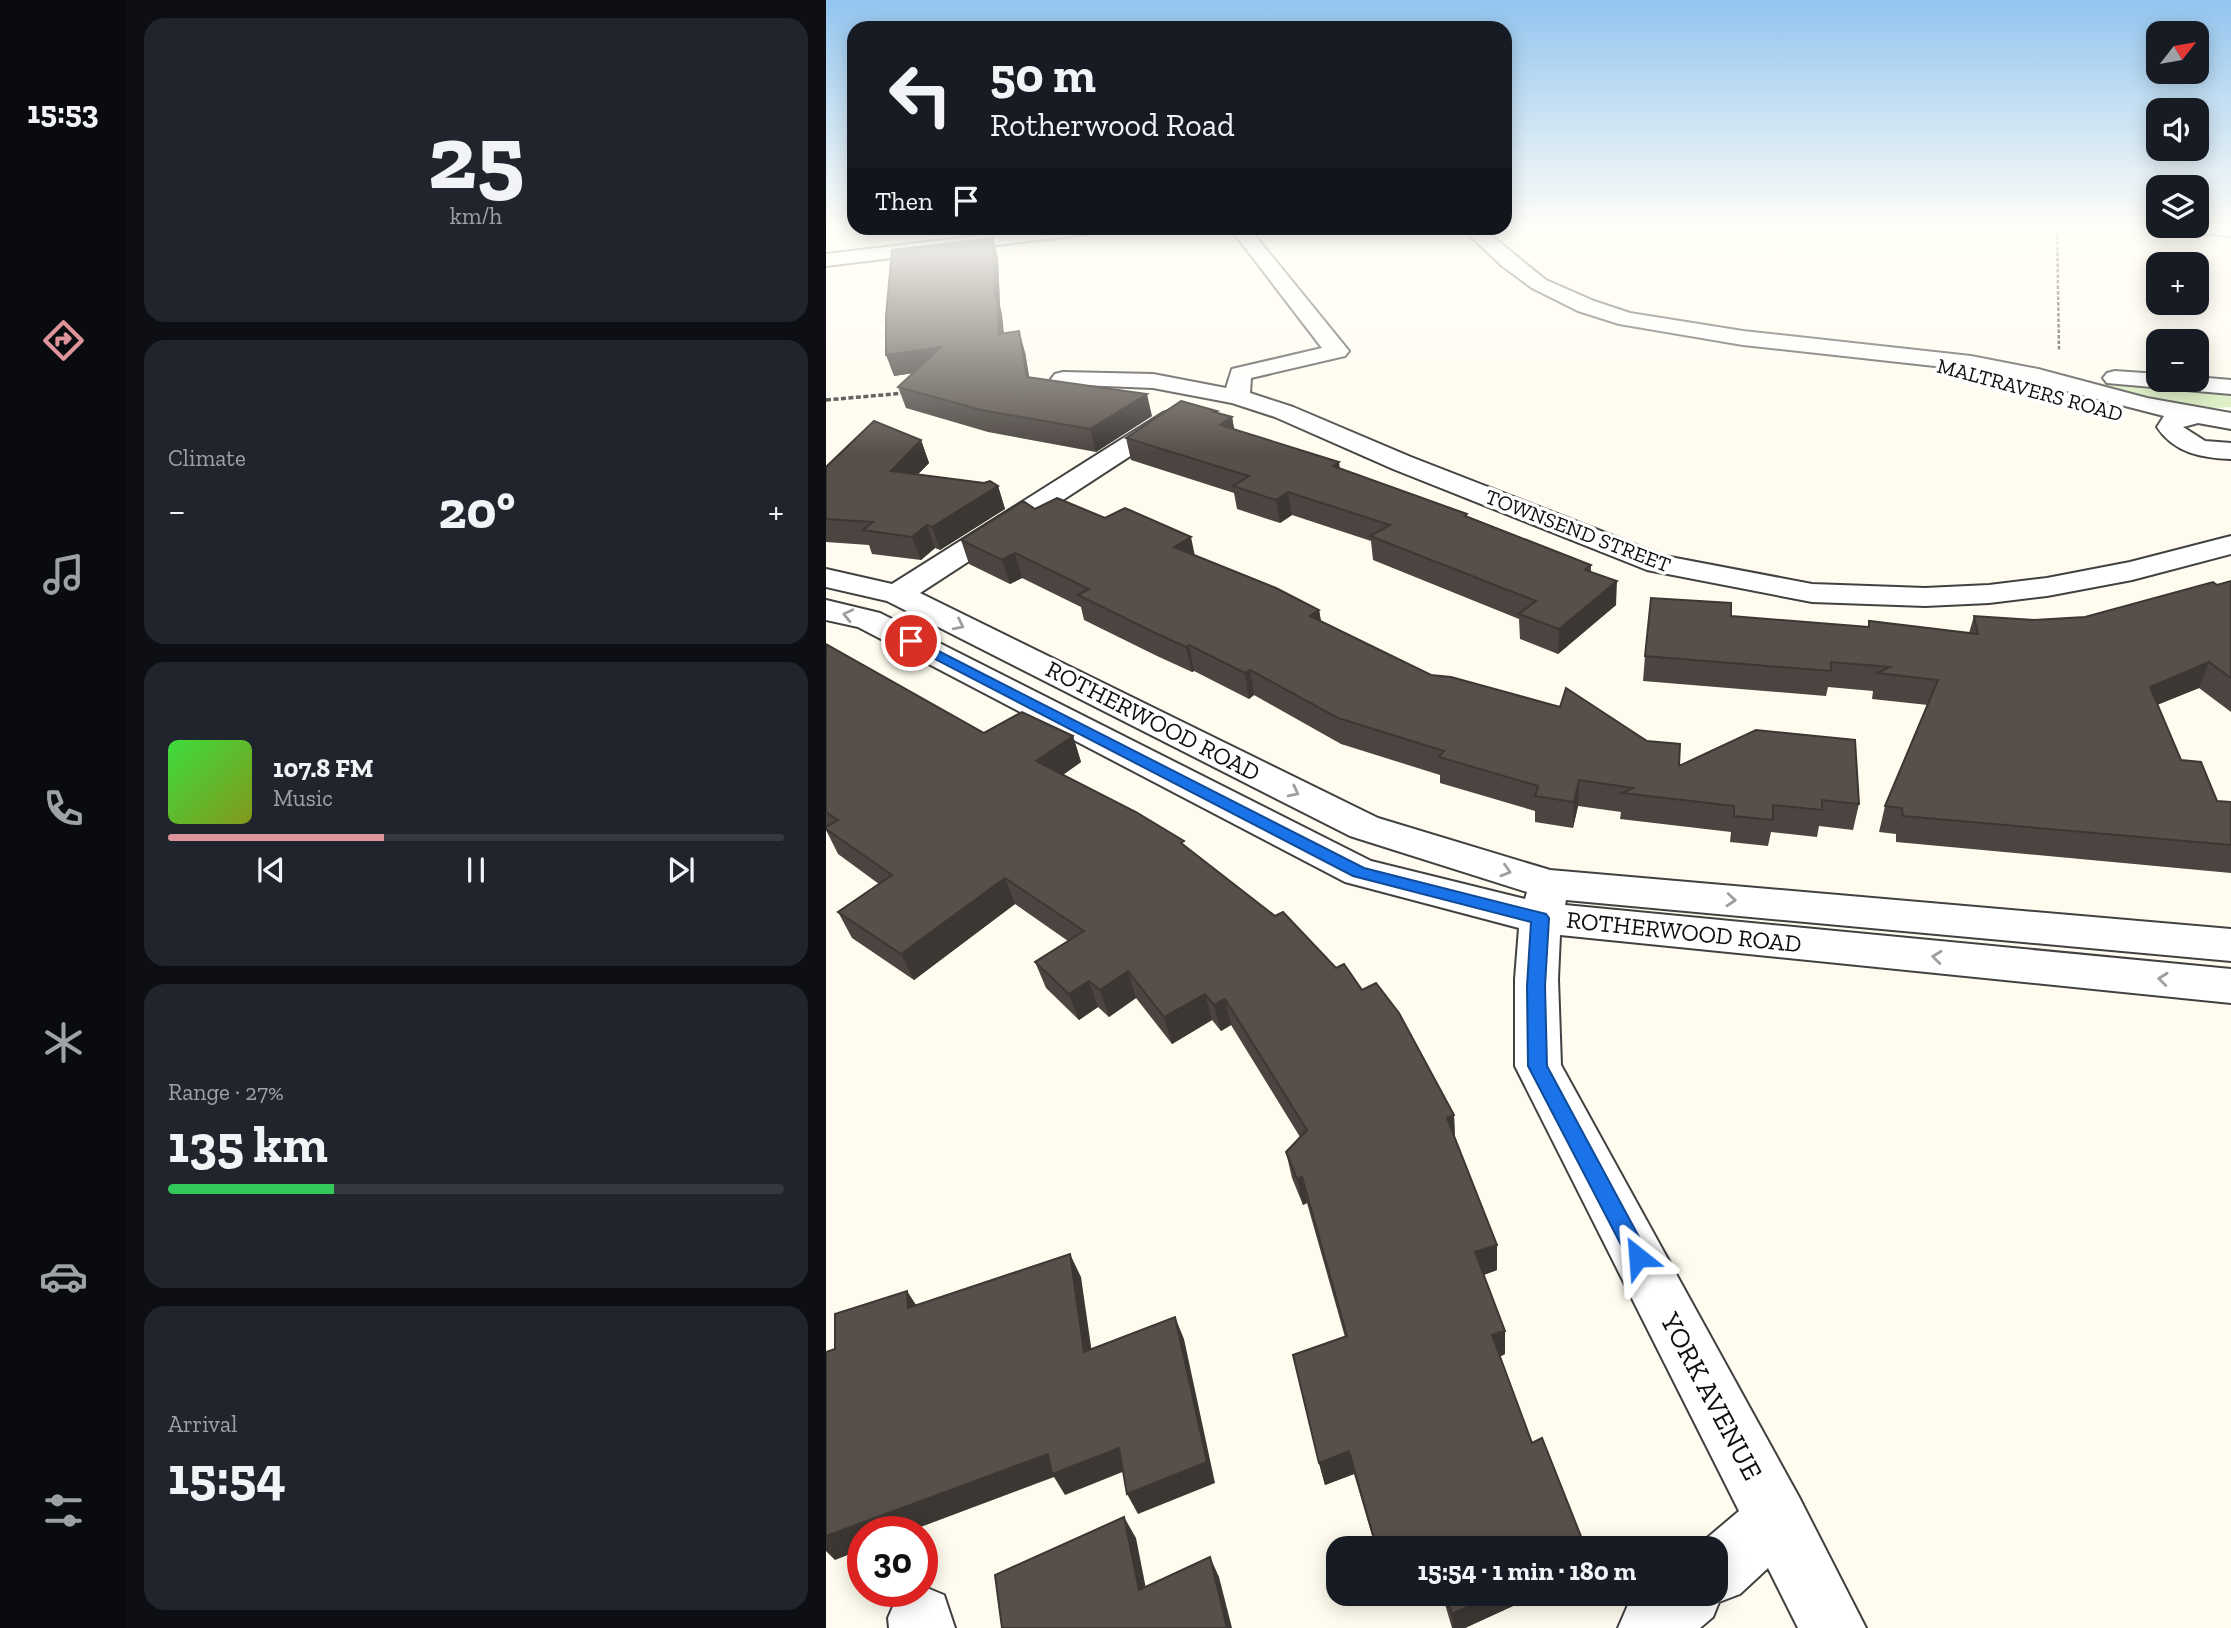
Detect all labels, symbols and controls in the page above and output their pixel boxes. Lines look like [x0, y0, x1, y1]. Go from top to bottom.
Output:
north arrow [2146, 21, 2208, 84]
map controls [2146, 21, 2209, 392]
text: 50 m [990, 46, 1096, 105]
icon: left [875, 49, 966, 140]
text: 15:53 [27, 93, 99, 131]
button: sound [2146, 98, 2209, 161]
text: 25 [428, 102, 524, 211]
text: Rotherwood Road [990, 106, 1235, 144]
button: layers [2146, 175, 2209, 238]
icon: arrive [947, 182, 985, 220]
text: Then [875, 185, 933, 217]
text: km/h [450, 202, 502, 230]
button: + [2146, 252, 2209, 315]
icon: directions [39, 316, 88, 365]
button: − [2146, 329, 2209, 392]
street label: MALTRAVERS ROAD [1934, 353, 2126, 426]
text: Climate [168, 444, 246, 472]
text: 20° [439, 479, 515, 541]
street label: TOWNSEND STREET [1482, 484, 1674, 577]
text: − [168, 488, 186, 534]
text: + [768, 488, 784, 534]
icon: music [39, 550, 88, 599]
one-way arrow [842, 609, 854, 623]
pin [881, 611, 941, 671]
one-way arrow [952, 616, 964, 630]
icon: arrive [892, 622, 930, 660]
street label: ROTHERWOOD ROAD [1041, 654, 1265, 787]
text: 107.8 FM [273, 752, 373, 784]
one-way arrow [1287, 783, 1299, 797]
icon: phone [39, 784, 88, 833]
text: Music [273, 784, 333, 812]
icon: previous [252, 851, 290, 889]
icon: pause [457, 851, 495, 889]
icon: next [662, 851, 700, 889]
one-way arrow [1500, 862, 1512, 877]
one-way arrow [1726, 892, 1737, 907]
street label: ROTHERWOOD ROAD [1565, 905, 1803, 958]
one-way arrow [1931, 950, 1942, 965]
one-way arrow [2157, 972, 2168, 987]
icon: climate [39, 1018, 88, 1067]
text: Range · 27% [168, 1078, 284, 1106]
text: 135 km [168, 1113, 328, 1175]
position arrow [1601, 1220, 1675, 1294]
icon: car [39, 1252, 88, 1301]
street label: YORK AVENUE [1653, 1306, 1769, 1486]
text: Arrival [168, 1410, 237, 1438]
text: 15:54 [168, 1445, 286, 1507]
icon: filters [39, 1486, 88, 1535]
speed limit sign: 30 [847, 1516, 938, 1607]
text: 15:54 · 1 min · 180 m [1418, 1555, 1636, 1587]

